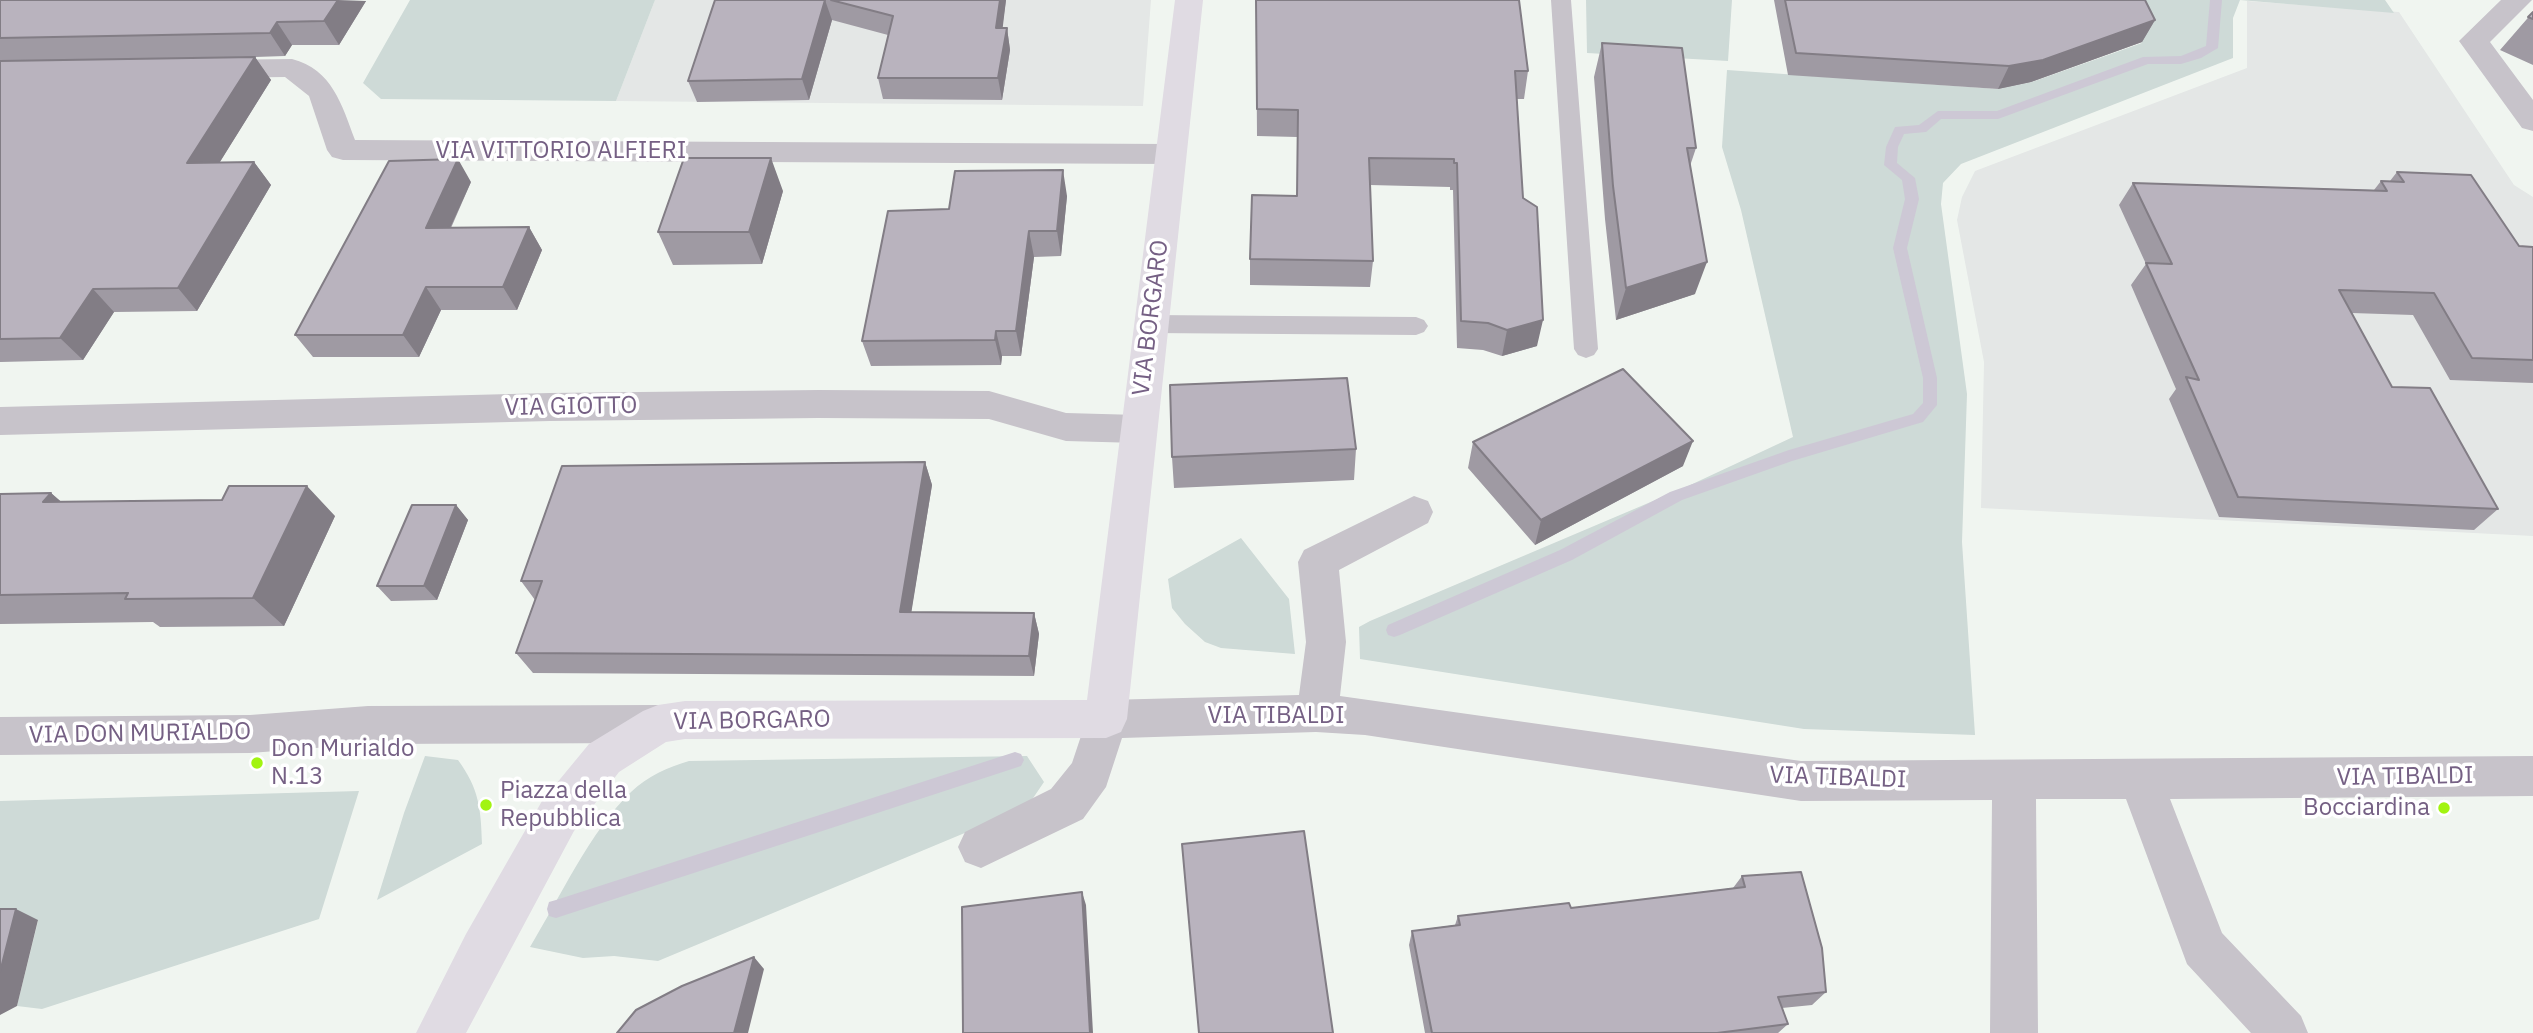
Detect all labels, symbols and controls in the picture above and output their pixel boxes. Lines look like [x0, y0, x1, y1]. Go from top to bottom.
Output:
street label: VIA VITTORIO ALFIERI [436, 137, 686, 165]
street label: VIA BORGARO [1127, 238, 1175, 398]
street label: VIA GIOTTO [504, 391, 638, 423]
street label: VIA TIBALDI [1208, 702, 1344, 730]
street label: VIA BORGARO [673, 705, 831, 737]
street label: VIA DON MURIALDO [29, 718, 251, 750]
place label: Don Murialdo N.13 [271, 735, 414, 791]
marker: Don Murialdo N.13 [249, 755, 265, 771]
street label: VIA TIBALDI [1769, 761, 1907, 795]
street label: VIA TIBALDI [2336, 761, 2474, 793]
place label: Piazza della Repubblica [500, 777, 627, 833]
place label: Bocciardina [2303, 794, 2430, 822]
marker: Piazza della Repubblica [478, 797, 494, 813]
marker: Bocciardina [2436, 800, 2452, 816]

